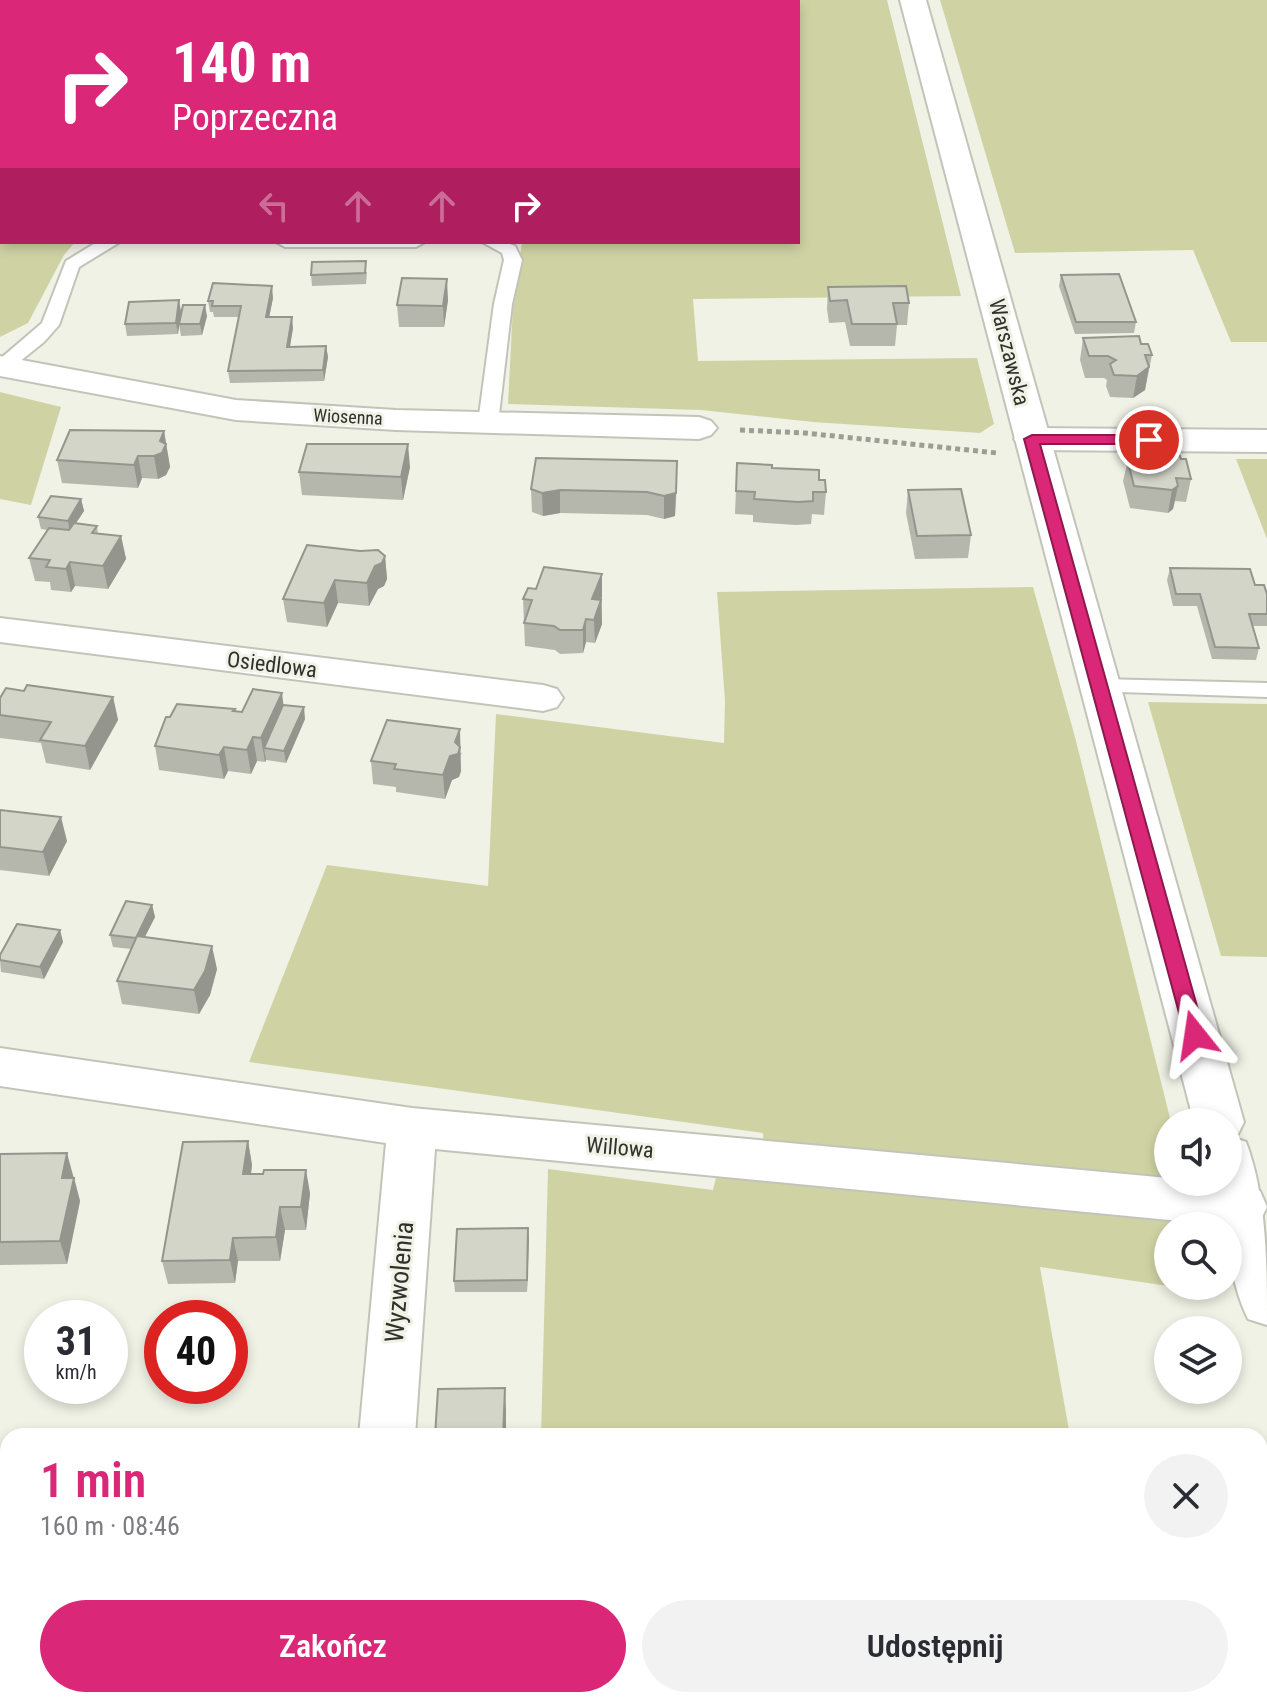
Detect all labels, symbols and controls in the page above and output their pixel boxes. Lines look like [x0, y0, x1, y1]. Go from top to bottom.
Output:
text: 140 m [172, 30, 311, 96]
icon: right [40, 32, 144, 136]
text: Poprzeczna [172, 97, 338, 139]
icon: left [252, 184, 296, 228]
icon: ahead [336, 184, 380, 228]
icon: ahead [420, 184, 464, 228]
icon: right [504, 184, 548, 228]
street label: Warszawska [984, 296, 1035, 408]
street label: Wiosenna [313, 404, 383, 429]
pin [1115, 406, 1183, 474]
icon: arrive [1127, 418, 1171, 462]
street label: Osiedlowa [226, 647, 318, 682]
position arrow [1153, 993, 1237, 1077]
map controls [1154, 1108, 1242, 1404]
button: sound [1154, 1108, 1242, 1196]
street label: Willowa [585, 1132, 655, 1163]
button: search [1154, 1212, 1242, 1300]
street label: Wyzwolenia [379, 1220, 419, 1344]
speed limit sign: 40 [144, 1300, 248, 1404]
button: layers [1154, 1316, 1242, 1404]
text: 31 [56, 1318, 96, 1365]
text: km/h [55, 1360, 97, 1384]
text: 1 min [40, 1452, 146, 1509]
button: close [1144, 1454, 1228, 1538]
text: 160 m · 08:46 [40, 1511, 180, 1541]
button: Zakończ [40, 1600, 626, 1692]
button: Udostępnij [642, 1600, 1228, 1692]

